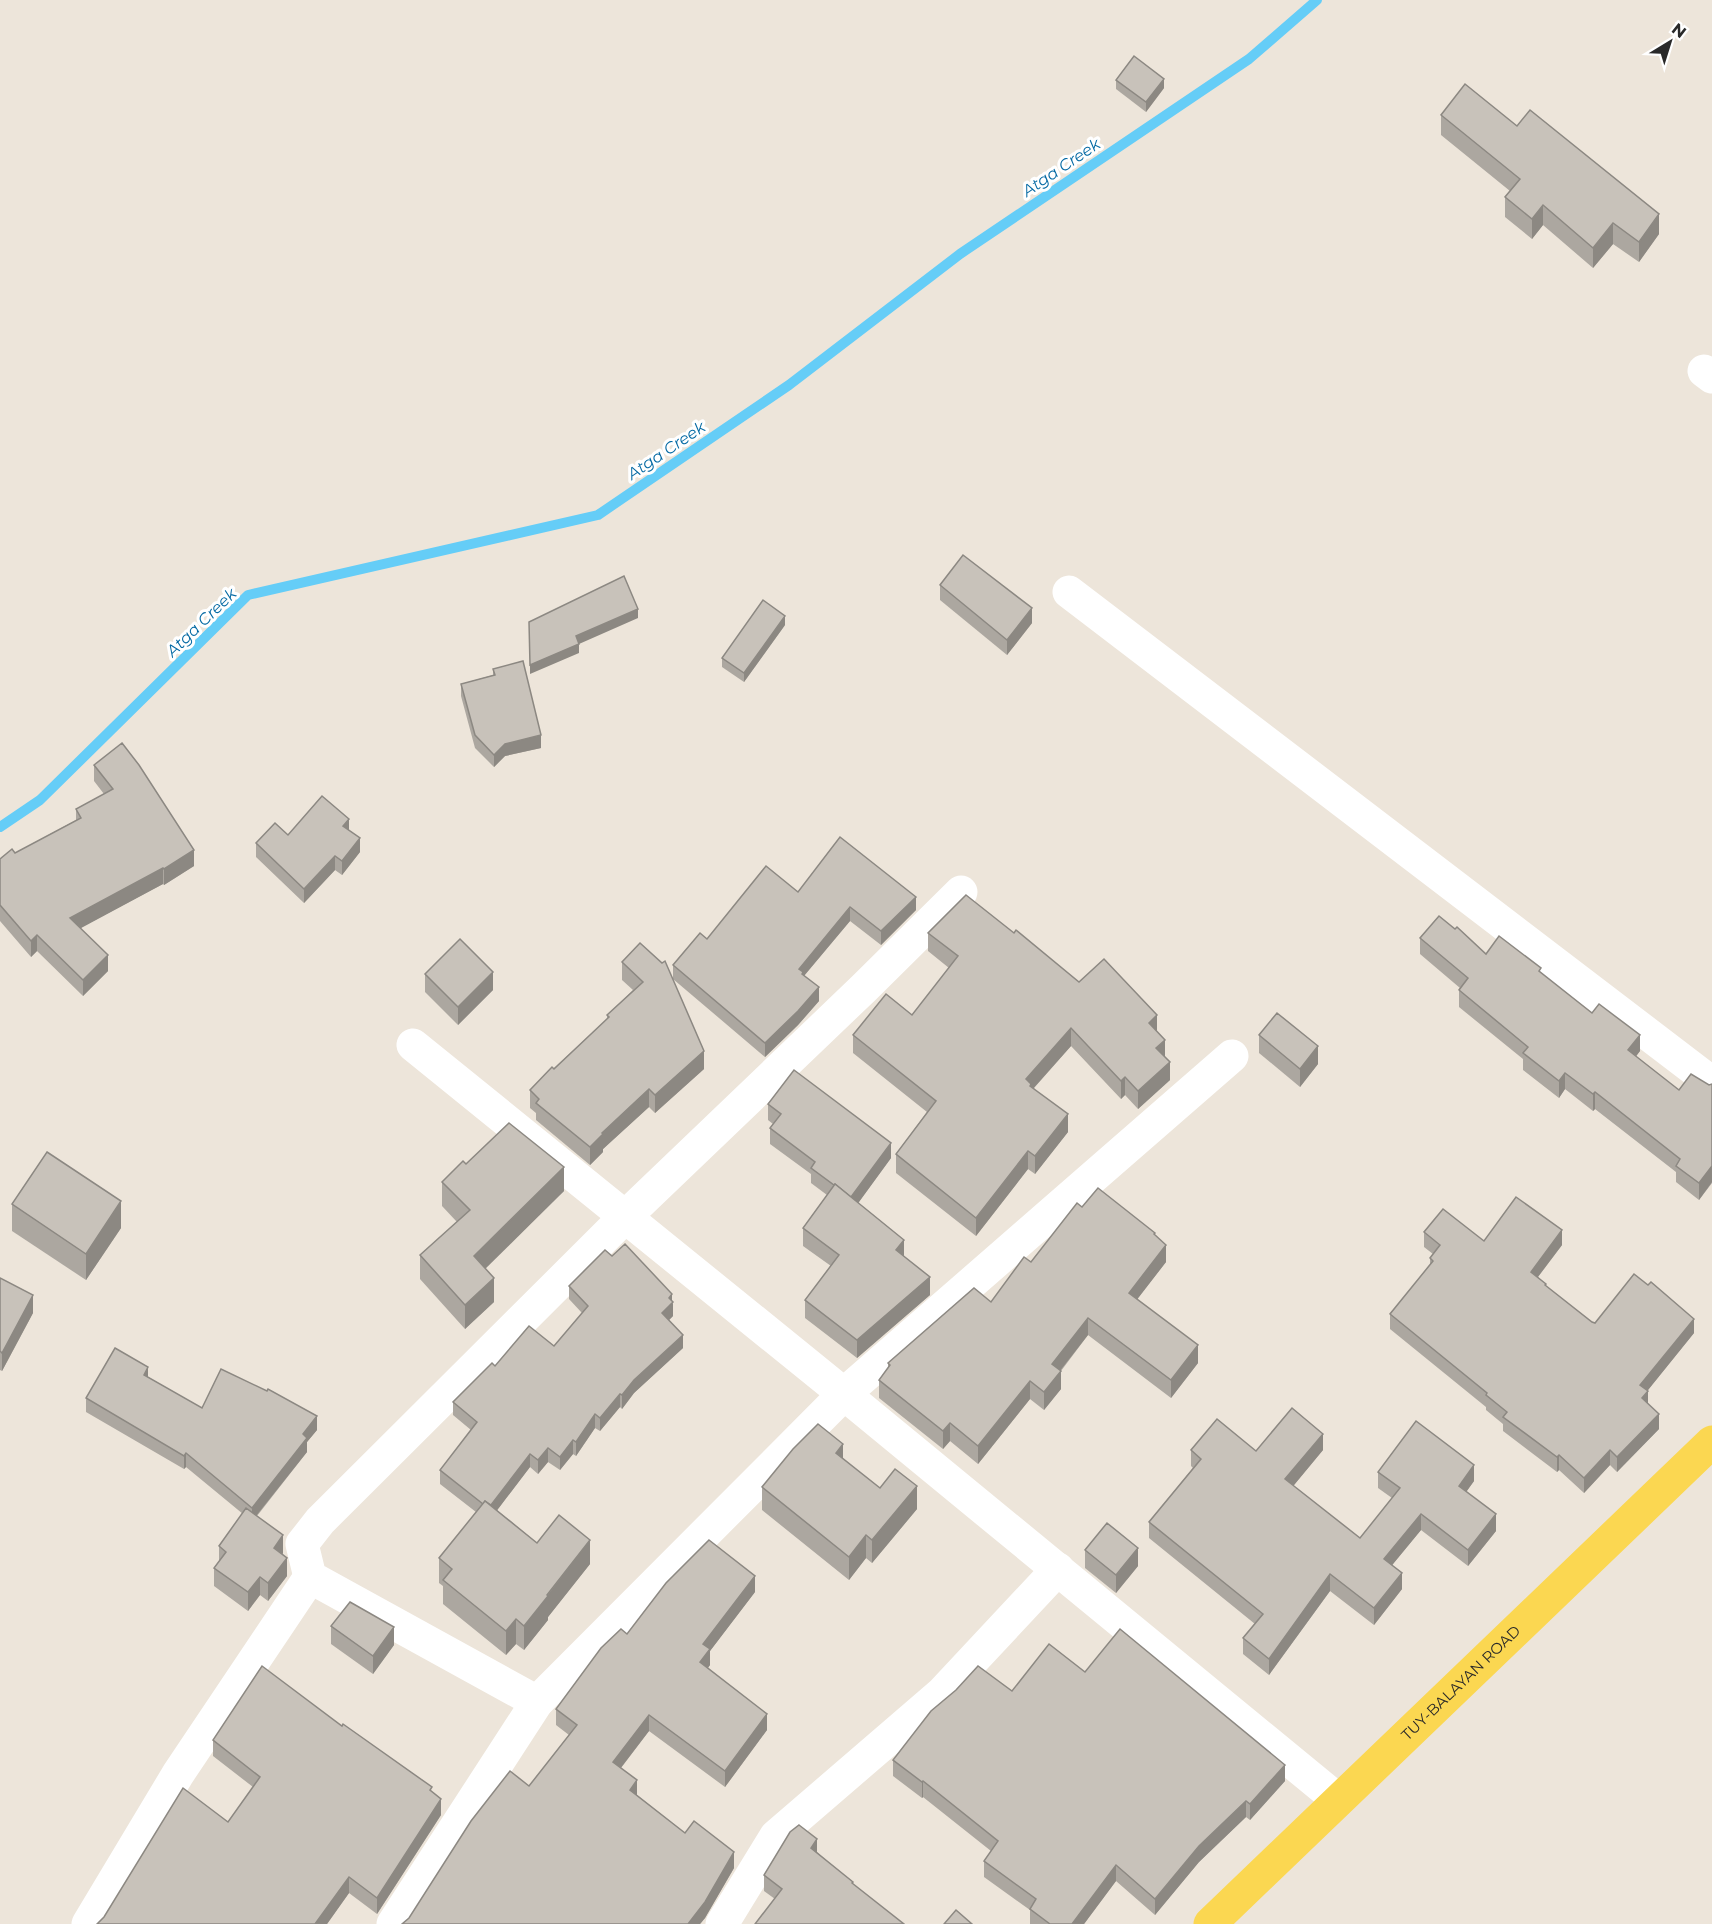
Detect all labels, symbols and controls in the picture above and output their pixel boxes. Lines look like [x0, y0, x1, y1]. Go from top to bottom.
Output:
north arrow [1640, 12, 1700, 72]
text: N [1668, 19, 1690, 42]
water label: Atga Creek [1018, 133, 1105, 201]
water label: Atga Creek [623, 416, 710, 484]
water label: Atga Creek [162, 583, 241, 661]
street label: TUY-BALAYAN ROAD [1397, 1621, 1524, 1744]

